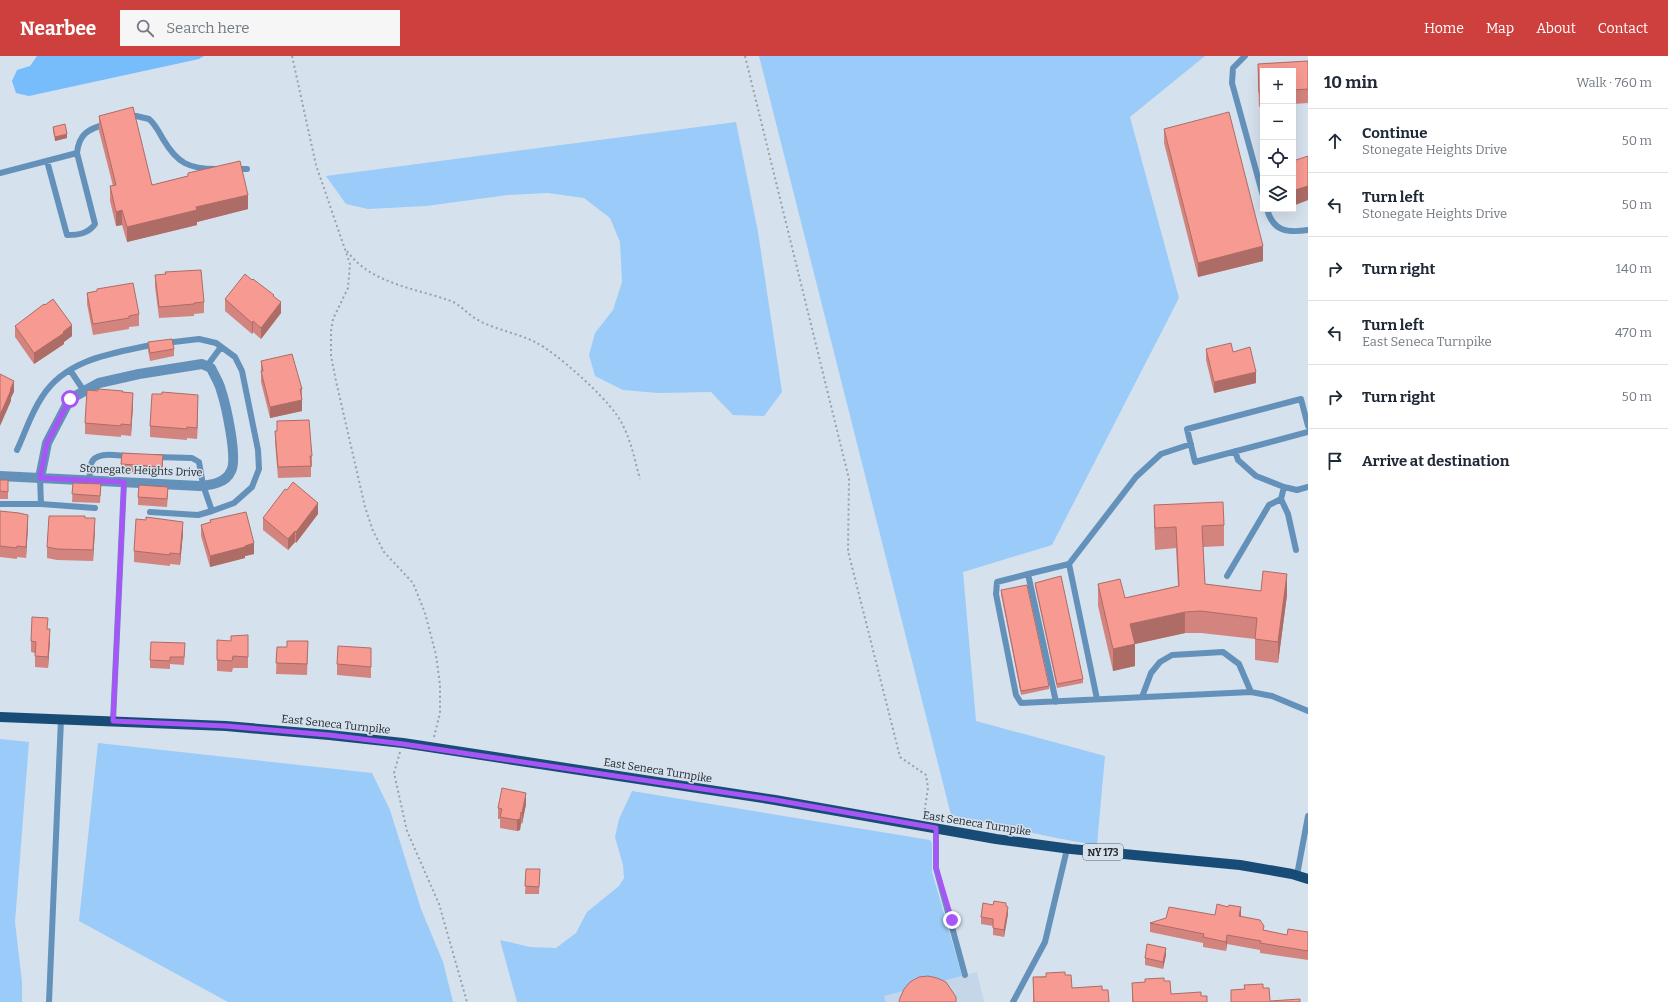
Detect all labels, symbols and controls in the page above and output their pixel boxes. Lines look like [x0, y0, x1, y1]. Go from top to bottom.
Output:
search box [120, 10, 400, 46]
text: Nearbee [20, 17, 96, 40]
icon: search [134, 17, 156, 39]
text: Search here [166, 19, 250, 37]
text: Home [1424, 20, 1464, 37]
text: Map [1486, 20, 1514, 37]
text: About [1536, 20, 1576, 37]
text: Contact [1598, 20, 1648, 37]
map controls [1260, 68, 1296, 212]
button: + [1260, 68, 1296, 104]
text: 10 min [1324, 72, 1378, 93]
text: Walk · 760 m [1576, 75, 1652, 90]
button: − [1260, 104, 1296, 140]
text: Continue [1362, 124, 1428, 142]
icon: ahead [1324, 130, 1346, 152]
text: 50 m [1622, 133, 1652, 148]
button: locate [1260, 140, 1296, 176]
text: Stonegate Heights Drive [1362, 142, 1507, 157]
button: layers [1260, 176, 1296, 212]
text: Turn left [1362, 188, 1424, 206]
icon: left [1324, 194, 1346, 216]
text: 50 m [1622, 197, 1652, 212]
text: Stonegate Heights Drive [1362, 206, 1507, 221]
icon: right [1324, 258, 1346, 280]
text: Turn right [1362, 260, 1435, 278]
text: 140 m [1616, 261, 1652, 276]
text: Turn left [1362, 316, 1424, 334]
icon: left [1324, 322, 1346, 344]
text: 470 m [1615, 325, 1652, 340]
text: East Seneca Turnpike [1362, 334, 1492, 349]
icon: right [1324, 386, 1346, 408]
text: Turn right [1362, 388, 1435, 406]
text: 50 m [1622, 389, 1652, 404]
route start [61, 390, 79, 408]
icon: arrive [1324, 450, 1346, 472]
text: Arrive at destination [1362, 452, 1509, 470]
street label: Stonegate Heights Drive [79, 462, 203, 479]
street label: East Seneca Turnpike [281, 712, 391, 737]
street label: East Seneca Turnpike [603, 755, 713, 785]
street label: East Seneca Turnpike [922, 808, 1032, 838]
road number: NY 173 [1083, 844, 1123, 860]
route end [943, 911, 961, 929]

